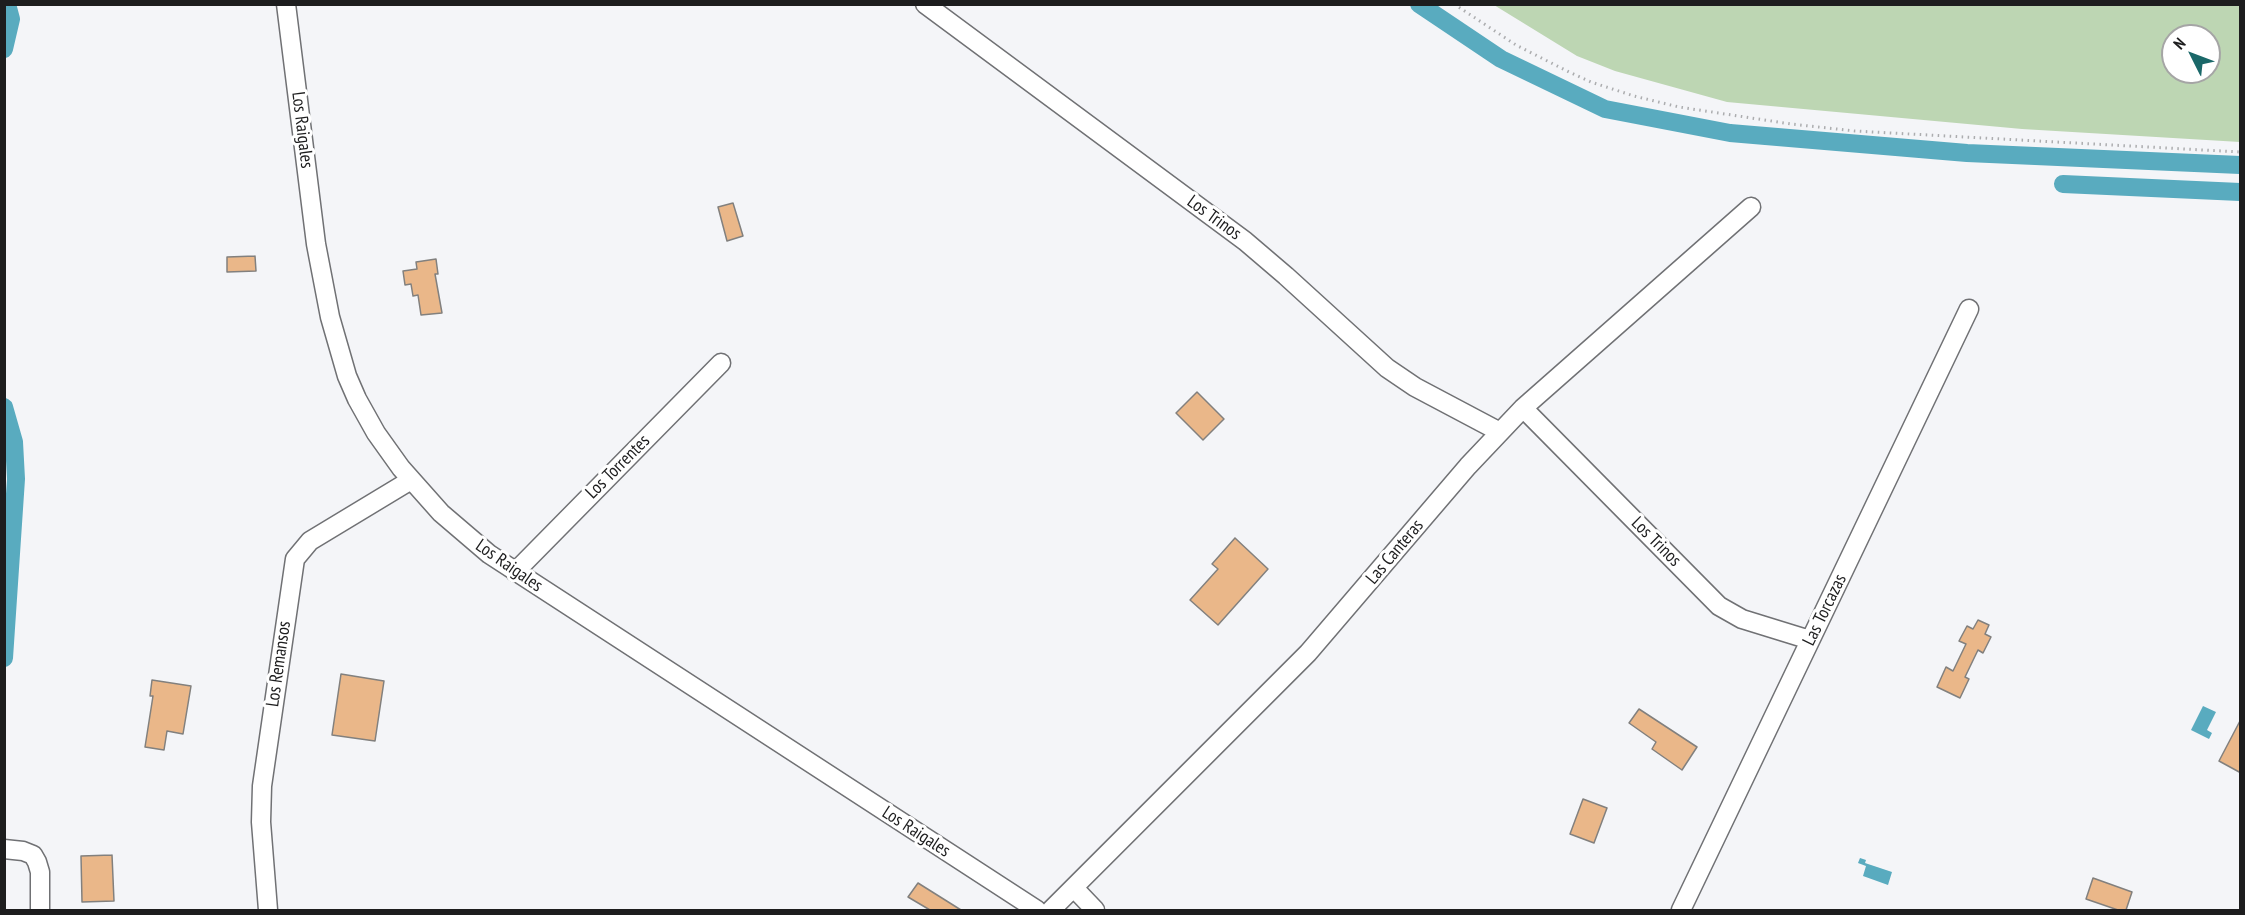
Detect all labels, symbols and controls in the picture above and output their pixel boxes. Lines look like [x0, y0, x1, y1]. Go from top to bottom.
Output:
north arrow [2161, 24, 2221, 84]
text: N [2169, 33, 2189, 53]
street label: Los Raigales [287, 91, 317, 169]
street label: Los Trinos [1183, 191, 1245, 245]
street label: Los Torrentes [581, 430, 655, 504]
street label: Los Trinos [1627, 513, 1685, 571]
street label: Las Canteras [1362, 515, 1428, 589]
street label: Los Raigales [471, 535, 547, 597]
street label: Las Torcazas [1799, 571, 1851, 649]
street label: Los Remansos [262, 620, 296, 708]
street label: Los Raigales [878, 802, 954, 862]

